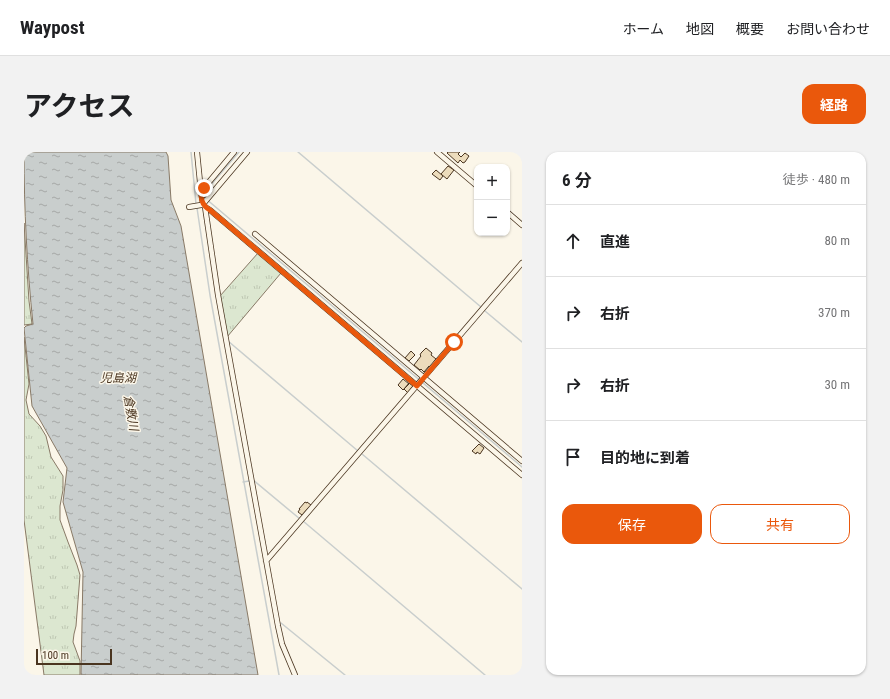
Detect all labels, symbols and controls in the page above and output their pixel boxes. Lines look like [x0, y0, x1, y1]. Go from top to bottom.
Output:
text: Waypost [20, 16, 85, 39]
text: ホーム [622, 21, 664, 37]
text: 地図 [686, 21, 714, 37]
text: 概要 [736, 21, 764, 37]
text: お問い合わせ [786, 21, 870, 37]
button: 経路 [802, 84, 866, 124]
text: アクセス [24, 90, 135, 123]
map controls [474, 164, 510, 236]
button: + [474, 164, 510, 200]
text: 6 分 [562, 170, 592, 190]
text: 徒歩 · 480 m [783, 172, 850, 187]
route end [195, 179, 213, 197]
button: − [474, 200, 510, 236]
icon: ahead [562, 230, 584, 252]
text: 直進 [600, 233, 630, 251]
text: 80 m [824, 233, 850, 248]
icon: right [562, 302, 584, 324]
text: 右折 [600, 305, 630, 323]
text: 370 m [818, 305, 850, 320]
route start [445, 333, 463, 351]
water label: 児島湖 [100, 371, 138, 385]
icon: right [562, 374, 584, 396]
text: 右折 [600, 377, 630, 395]
text: 30 m [824, 377, 850, 392]
water label: 倉敷川 [121, 394, 141, 434]
icon: arrive [562, 446, 584, 468]
text: 目的地に到着 [600, 449, 690, 467]
button: 保存 [562, 504, 702, 544]
button: 共有 [710, 504, 850, 544]
scale bar [36, 647, 112, 666]
text: 100 m [42, 649, 69, 662]

